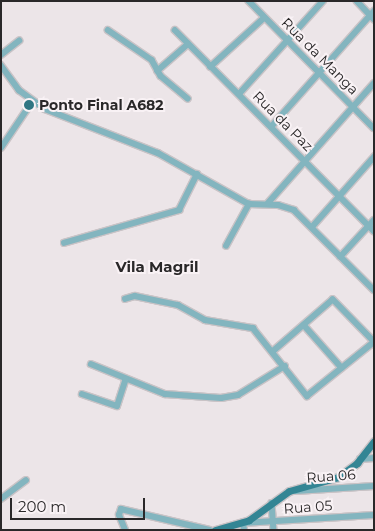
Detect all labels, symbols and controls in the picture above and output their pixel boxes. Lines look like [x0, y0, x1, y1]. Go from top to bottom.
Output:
street label: Rua da Manga [278, 14, 362, 98]
street label: Rua da Paz [249, 87, 317, 155]
place label: Ponto Final A682 [39, 97, 164, 113]
marker: Ponto Final A682 [23, 99, 35, 111]
district label: Vila Magril [115, 258, 199, 276]
street label: Rua 06 [306, 466, 356, 486]
scale bar [12, 488, 148, 520]
text: 200 m [18, 497, 66, 516]
street label: Rua 05 [283, 497, 333, 517]

